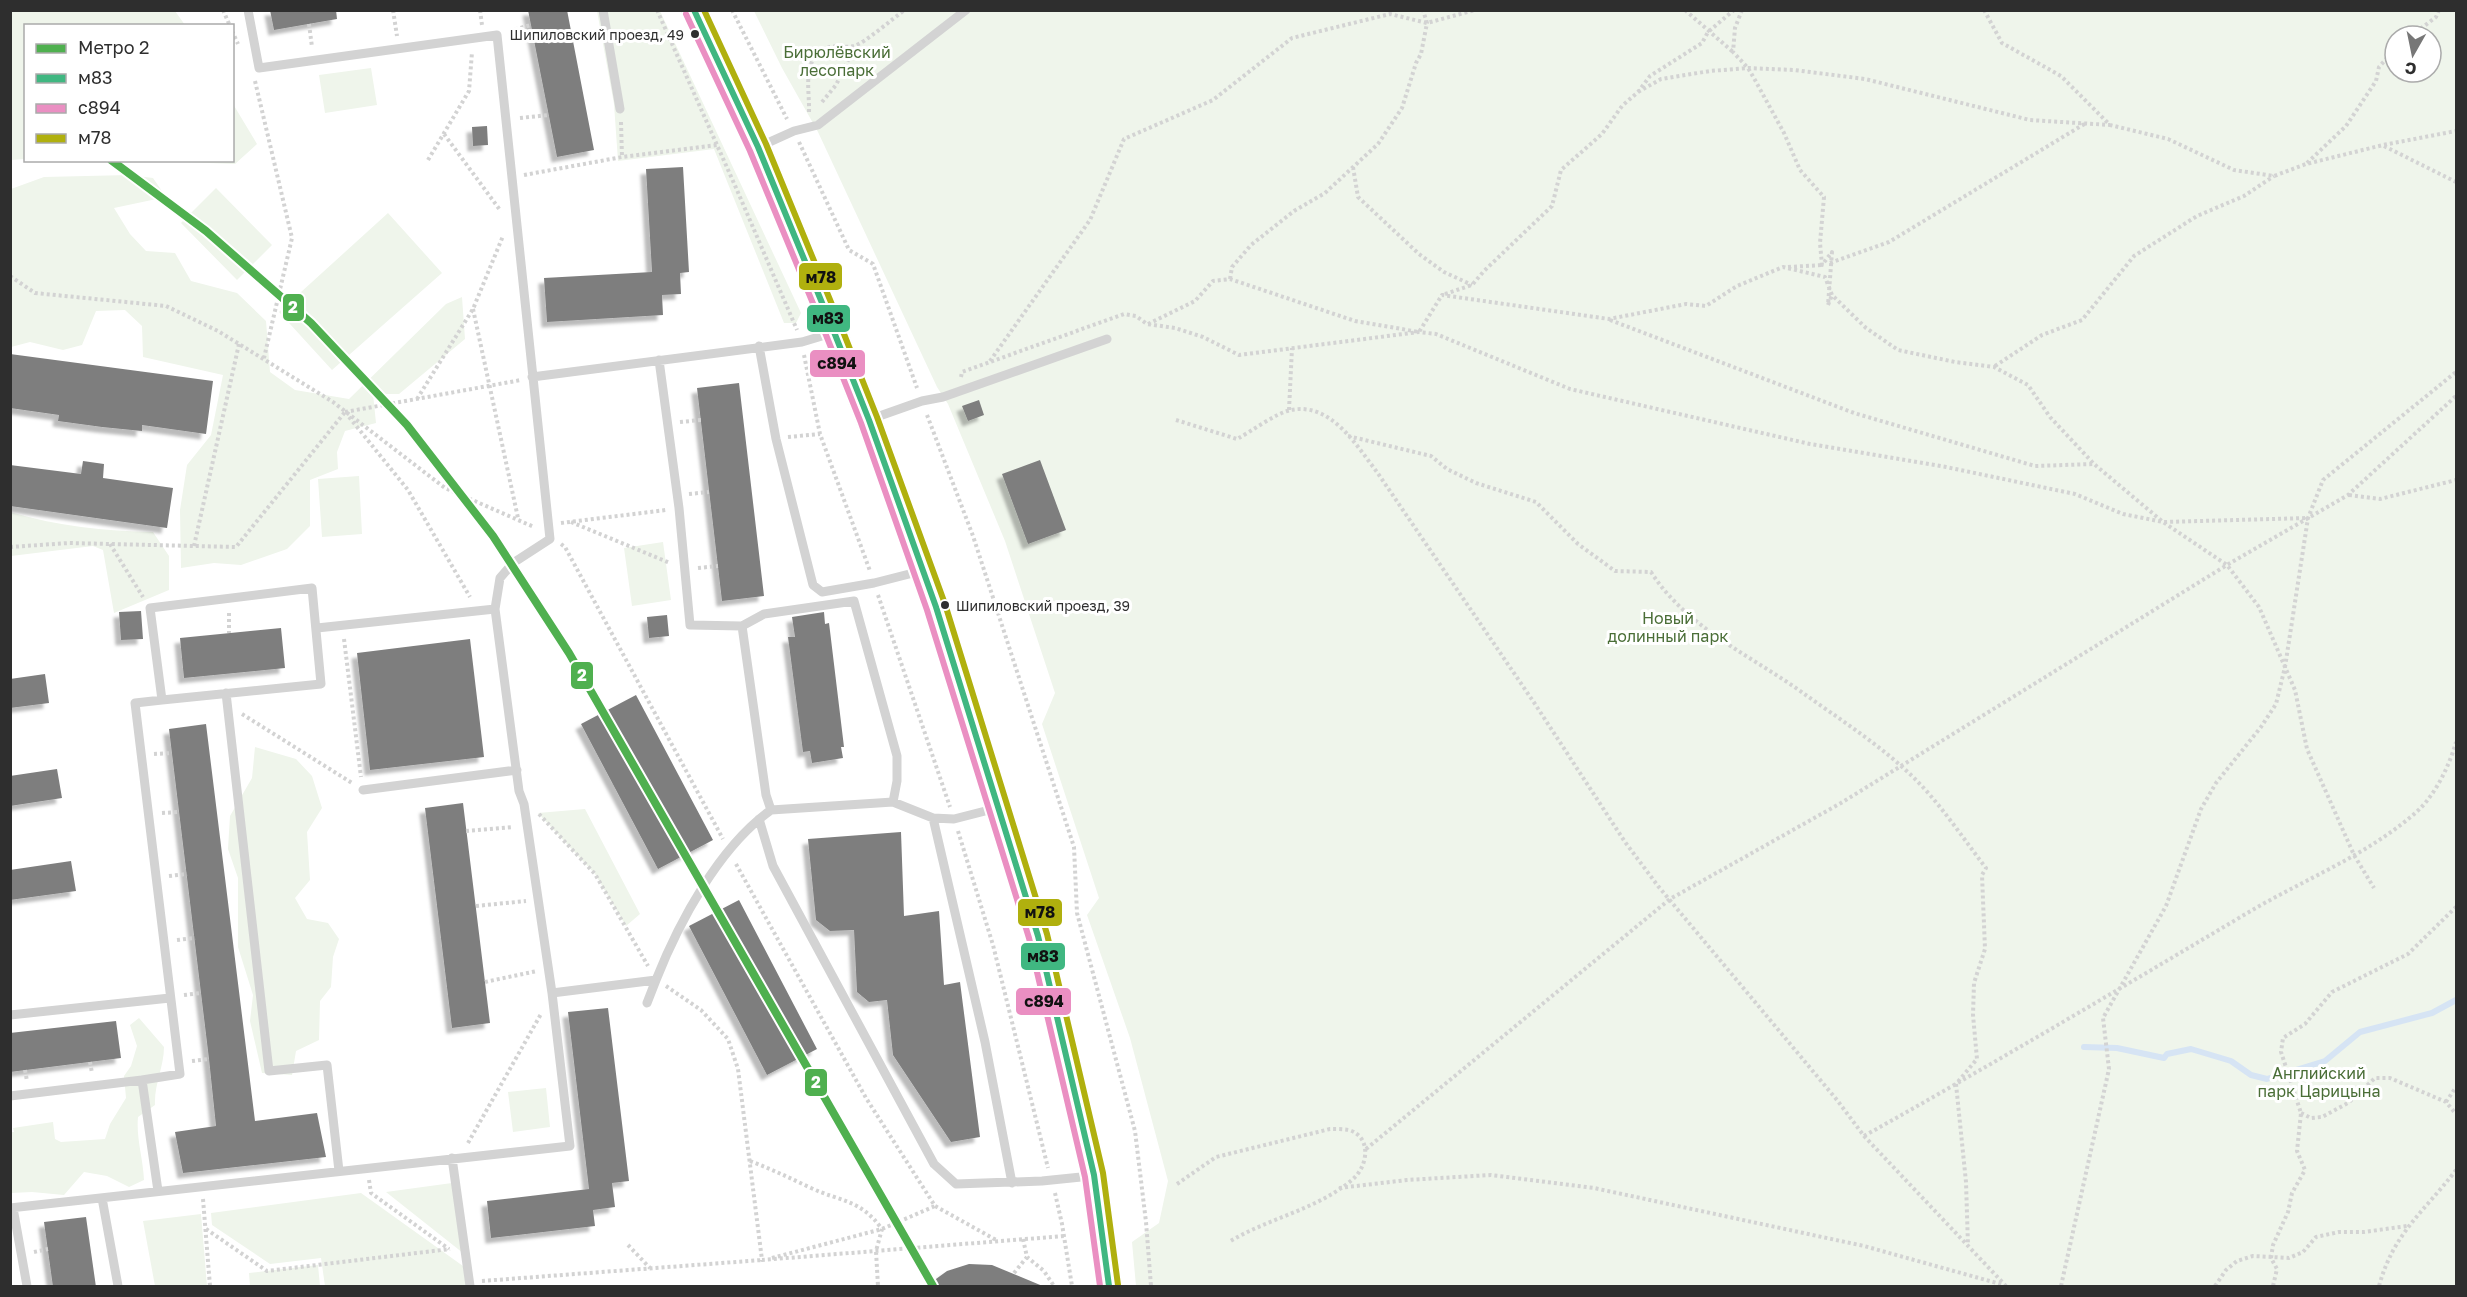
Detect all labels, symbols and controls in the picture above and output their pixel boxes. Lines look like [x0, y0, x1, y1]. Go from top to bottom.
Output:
legend [24, 24, 234, 162]
north arrow [2383, 24, 2443, 84]
place label: Шипиловский проезд, 49 [510, 26, 684, 43]
marker: Шипиловский проезд, 49 [689, 28, 701, 40]
text: Метро 2 [78, 36, 149, 58]
park label: Бирюлёвский лесопарк [783, 42, 891, 80]
text: С [2403, 58, 2418, 80]
text: м83 [78, 66, 112, 88]
text: с894 [78, 96, 121, 118]
text: м78 [78, 126, 111, 148]
line badge: м78 [798, 262, 843, 291]
text: м78 [806, 267, 836, 287]
line badge: 2 [282, 293, 305, 322]
text: 2 [288, 297, 298, 317]
line badge: м83 [806, 304, 851, 333]
text: м83 [812, 308, 844, 328]
line badge: с894 [809, 349, 866, 378]
text: с894 [817, 353, 857, 373]
place label: Шипиловский проезд, 39 [956, 597, 1130, 614]
marker: Шипиловский проезд, 39 [939, 599, 951, 611]
park label: Новый долинный парк [1608, 608, 1728, 646]
line badge: 2 [570, 661, 594, 690]
text: 2 [577, 665, 587, 685]
line badge: м78 [1017, 898, 1063, 927]
text: м78 [1025, 902, 1055, 922]
line badge: м83 [1020, 942, 1066, 971]
text: м83 [1027, 946, 1059, 966]
line badge: с894 [1015, 987, 1072, 1016]
text: с894 [1024, 991, 1064, 1011]
park label: Английский парк Царицына [2258, 1063, 2380, 1101]
line badge: 2 [804, 1068, 828, 1097]
text: 2 [811, 1072, 821, 1092]

